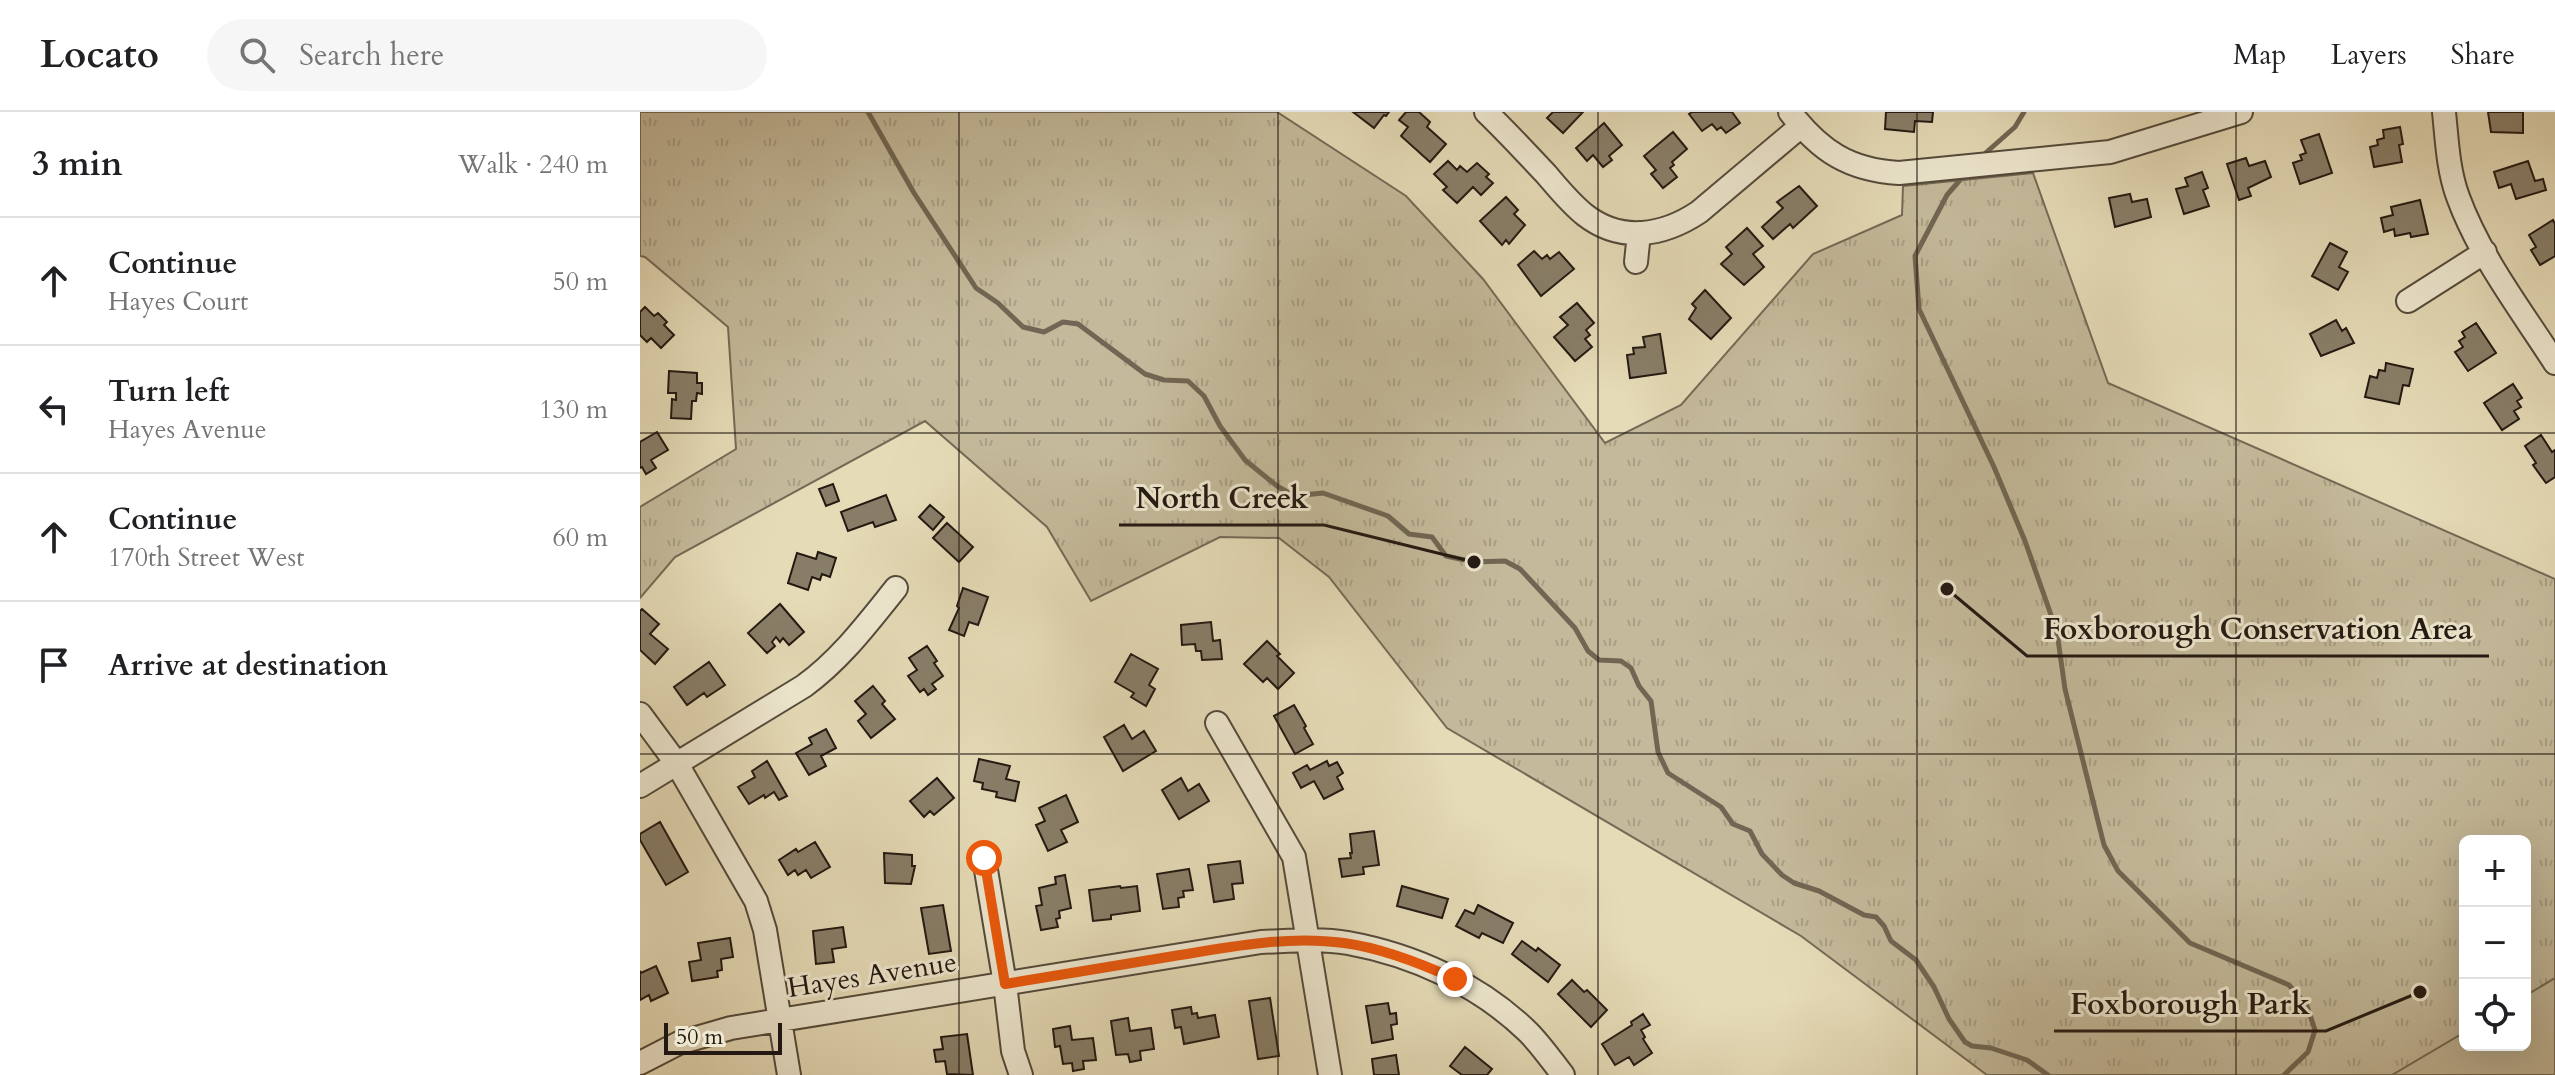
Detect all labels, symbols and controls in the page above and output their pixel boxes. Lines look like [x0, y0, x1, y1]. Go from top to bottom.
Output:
search box [207, 19, 767, 91]
text: Locato [40, 29, 159, 81]
icon: search [235, 33, 279, 77]
text: Search here [299, 35, 444, 76]
text: Map [2233, 36, 2286, 74]
text: Layers [2330, 36, 2407, 74]
text: Share [2451, 36, 2515, 74]
text: 3 min [32, 141, 123, 187]
text: Walk · 240 m [458, 147, 608, 182]
text: Continue [108, 243, 237, 284]
icon: ahead [32, 259, 76, 303]
text: 50 m [552, 264, 608, 299]
text: Hayes Court [108, 284, 248, 319]
text: Turn left [108, 371, 230, 412]
icon: left [32, 387, 76, 431]
text: 130 m [539, 392, 608, 427]
text: Hayes Avenue [108, 412, 267, 447]
callout: North Creek [1119, 471, 1324, 525]
text: North Creek [1136, 478, 1309, 519]
text: Continue [108, 499, 237, 540]
icon: ahead [32, 515, 76, 559]
text: 60 m [552, 520, 608, 555]
text: 170th Street West [108, 540, 304, 575]
callout: Foxborough Conservation Area [2027, 602, 2489, 656]
text: Foxborough Conservation Area [2043, 609, 2473, 650]
icon: arrive [32, 643, 76, 687]
text: Arrive at destination [108, 645, 388, 686]
map controls [2459, 835, 2531, 1051]
button: + [2459, 835, 2531, 907]
route start [966, 840, 1002, 876]
button: − [2459, 907, 2531, 979]
street label: Hayes Avenue [785, 943, 959, 1007]
route end [1437, 961, 1473, 997]
callout: Foxborough Park [2054, 977, 2326, 1031]
button: locate [2459, 979, 2531, 1051]
text: Foxborough Park [2070, 984, 2310, 1025]
scale bar [664, 1019, 782, 1055]
text: 50 m [676, 1022, 723, 1052]

